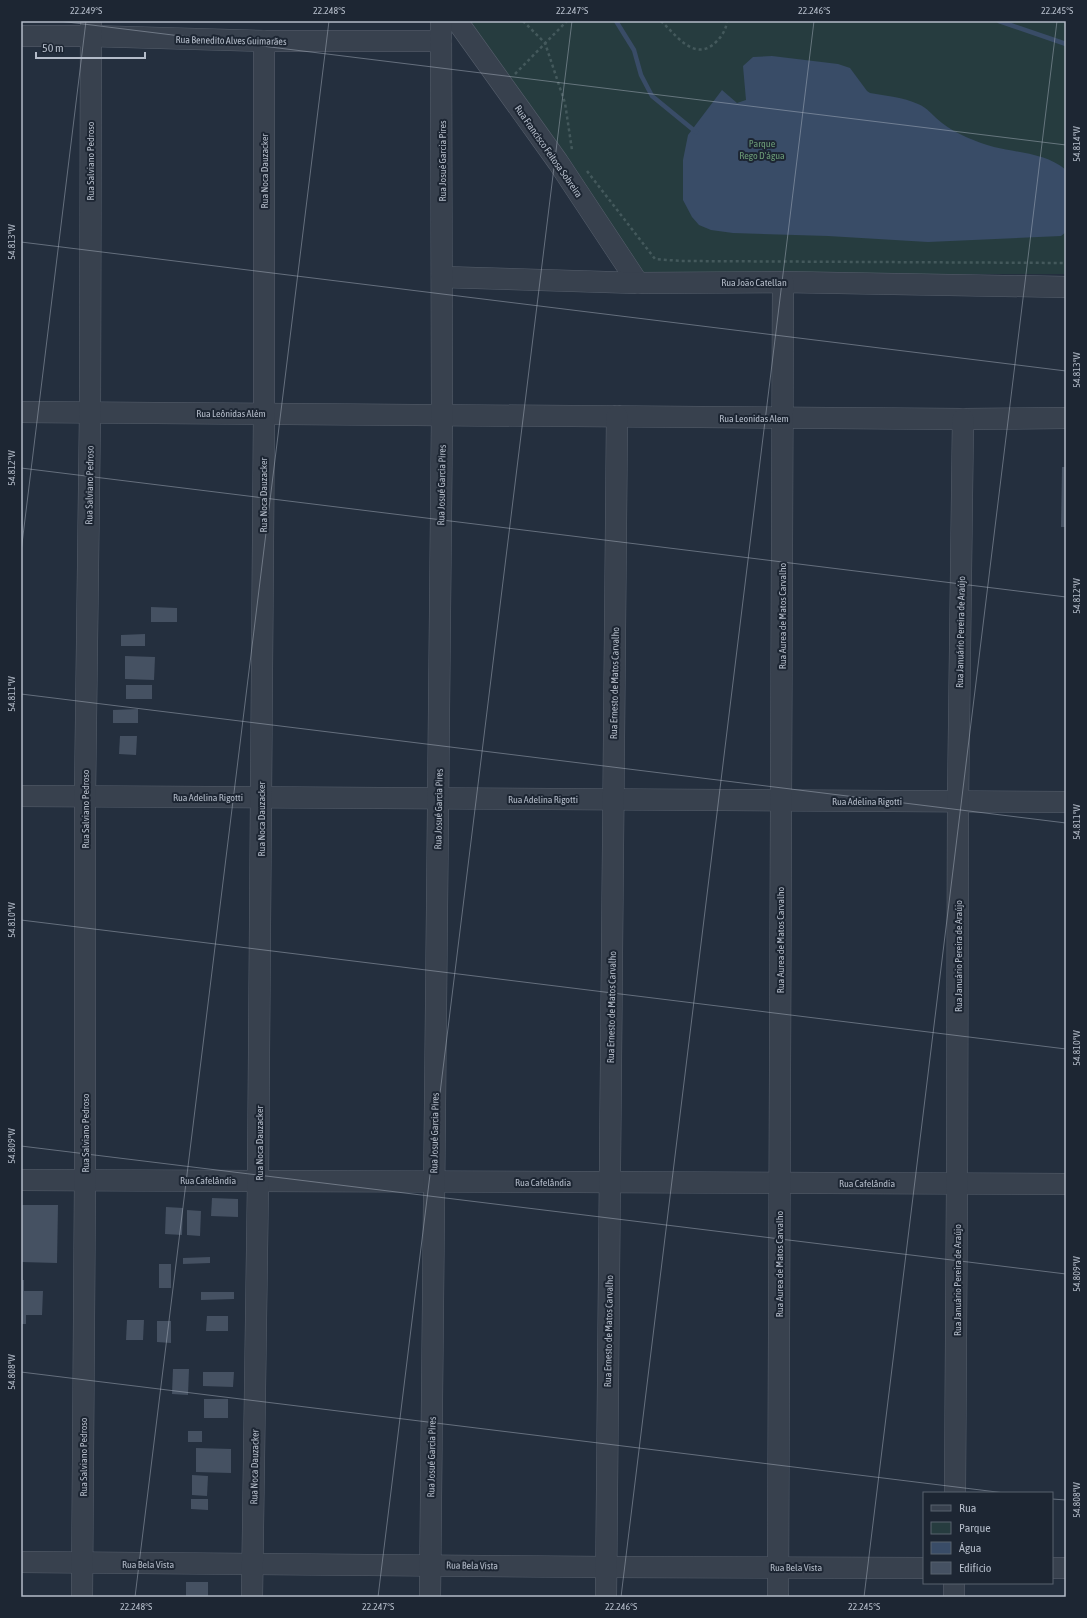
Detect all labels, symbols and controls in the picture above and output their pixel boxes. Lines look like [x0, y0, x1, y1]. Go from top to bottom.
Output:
text: 22.249°S [70, 5, 102, 16]
text: 22.248°S [313, 5, 345, 16]
text: 22.247°S [556, 5, 588, 16]
text: 22.246°S [798, 5, 830, 16]
text: 22.245°S [1041, 5, 1073, 16]
scale bar [36, 34, 145, 60]
street label: Rua Benedito Alves Guimarães [175, 34, 287, 47]
text: 50 m [42, 41, 64, 55]
street label: Rua Francisco Feitosa Sobreira [513, 103, 585, 200]
street label: Rua Josué Garcia Pires [437, 120, 448, 201]
street label: Rua Salviano Pedroso [85, 121, 96, 201]
text: 54.814°W [1071, 126, 1082, 162]
street label: Rua Noca Dauzacker [259, 133, 270, 208]
park label: Parque Rego D'água [739, 138, 785, 161]
text: 54.813°W [6, 224, 17, 260]
street label: Rua João Catellan [721, 277, 787, 288]
text: 54.813°W [1071, 352, 1082, 388]
street label: Rua Leônidas Além [196, 408, 266, 419]
street label: Rua Leonidas Alem [719, 413, 789, 424]
street label: Rua Josué Garcia Pires [435, 444, 448, 526]
street label: Rua Salviano Pedroso [83, 445, 96, 525]
text: 54.812°W [6, 450, 17, 486]
street label: Rua Noca Dauzacker [258, 457, 269, 532]
street label: Rua Aurea de Matos Carvalho [777, 562, 788, 669]
street label: Rua Januário Pereira de Araújo [954, 576, 967, 688]
text: 54.812°W [1071, 578, 1082, 614]
street label: Rua Ernesto de Matos Carvalho [608, 627, 621, 739]
text: 54.811°W [6, 676, 17, 712]
street label: Rua Josué Garcia Pires [432, 768, 445, 850]
street label: Rua Salviano Pedroso [80, 769, 91, 849]
street label: Rua Noca Dauzacker [256, 781, 267, 856]
street label: Rua Adelina Rigotti [173, 792, 243, 803]
street label: Rua Adelina Rigotti [508, 794, 578, 805]
street label: Rua Adelina Rigotti [832, 796, 902, 807]
text: 54.811°W [1071, 804, 1082, 840]
street label: Rua Aurea de Matos Carvalho [775, 886, 786, 993]
street label: Rua Januário Pereira de Araújo [953, 900, 964, 1012]
text: 54.810°W [6, 902, 17, 938]
street label: Rua Ernesto de Matos Carvalho [605, 951, 618, 1063]
text: 54.810°W [1071, 1030, 1082, 1066]
street label: Rua Josué Garcia Pires [428, 1092, 441, 1174]
street label: Rua Salviano Pedroso [80, 1093, 91, 1173]
street label: Rua Noca Dauzacker [254, 1105, 265, 1180]
text: 54.809°W [6, 1128, 17, 1164]
street label: Rua Cafelândia [180, 1175, 236, 1186]
street label: Rua Cafelândia [515, 1177, 571, 1188]
street label: Rua Cafelândia [839, 1178, 895, 1189]
street label: Rua Aurea de Matos Carvalho [774, 1210, 785, 1317]
street label: Rua Januário Pereira de Araújo [952, 1224, 963, 1336]
text: 54.809°W [1071, 1256, 1082, 1292]
street label: Rua Ernesto de Matos Carvalho [602, 1275, 615, 1387]
text: 54.808°W [6, 1354, 17, 1390]
street label: Rua Josué Garcia Pires [425, 1416, 438, 1498]
street label: Rua Salviano Pedroso [78, 1417, 89, 1497]
street label: Rua Noca Dauzacker [248, 1428, 261, 1505]
text: 54.808°W [1071, 1482, 1082, 1518]
legend [923, 1492, 1053, 1584]
text: Rua [959, 1501, 976, 1515]
text: Parque [959, 1521, 991, 1535]
text: Água [959, 1541, 981, 1555]
street label: Rua Bela Vista [122, 1559, 174, 1570]
street label: Rua Bela Vista [446, 1560, 498, 1571]
text: Edifício [959, 1561, 992, 1575]
street label: Rua Bela Vista [770, 1562, 822, 1573]
text: 22.248°S [120, 1601, 152, 1612]
text: 22.247°S [362, 1601, 394, 1612]
text: 22.246°S [605, 1601, 637, 1612]
text: 22.245°S [848, 1601, 880, 1612]

